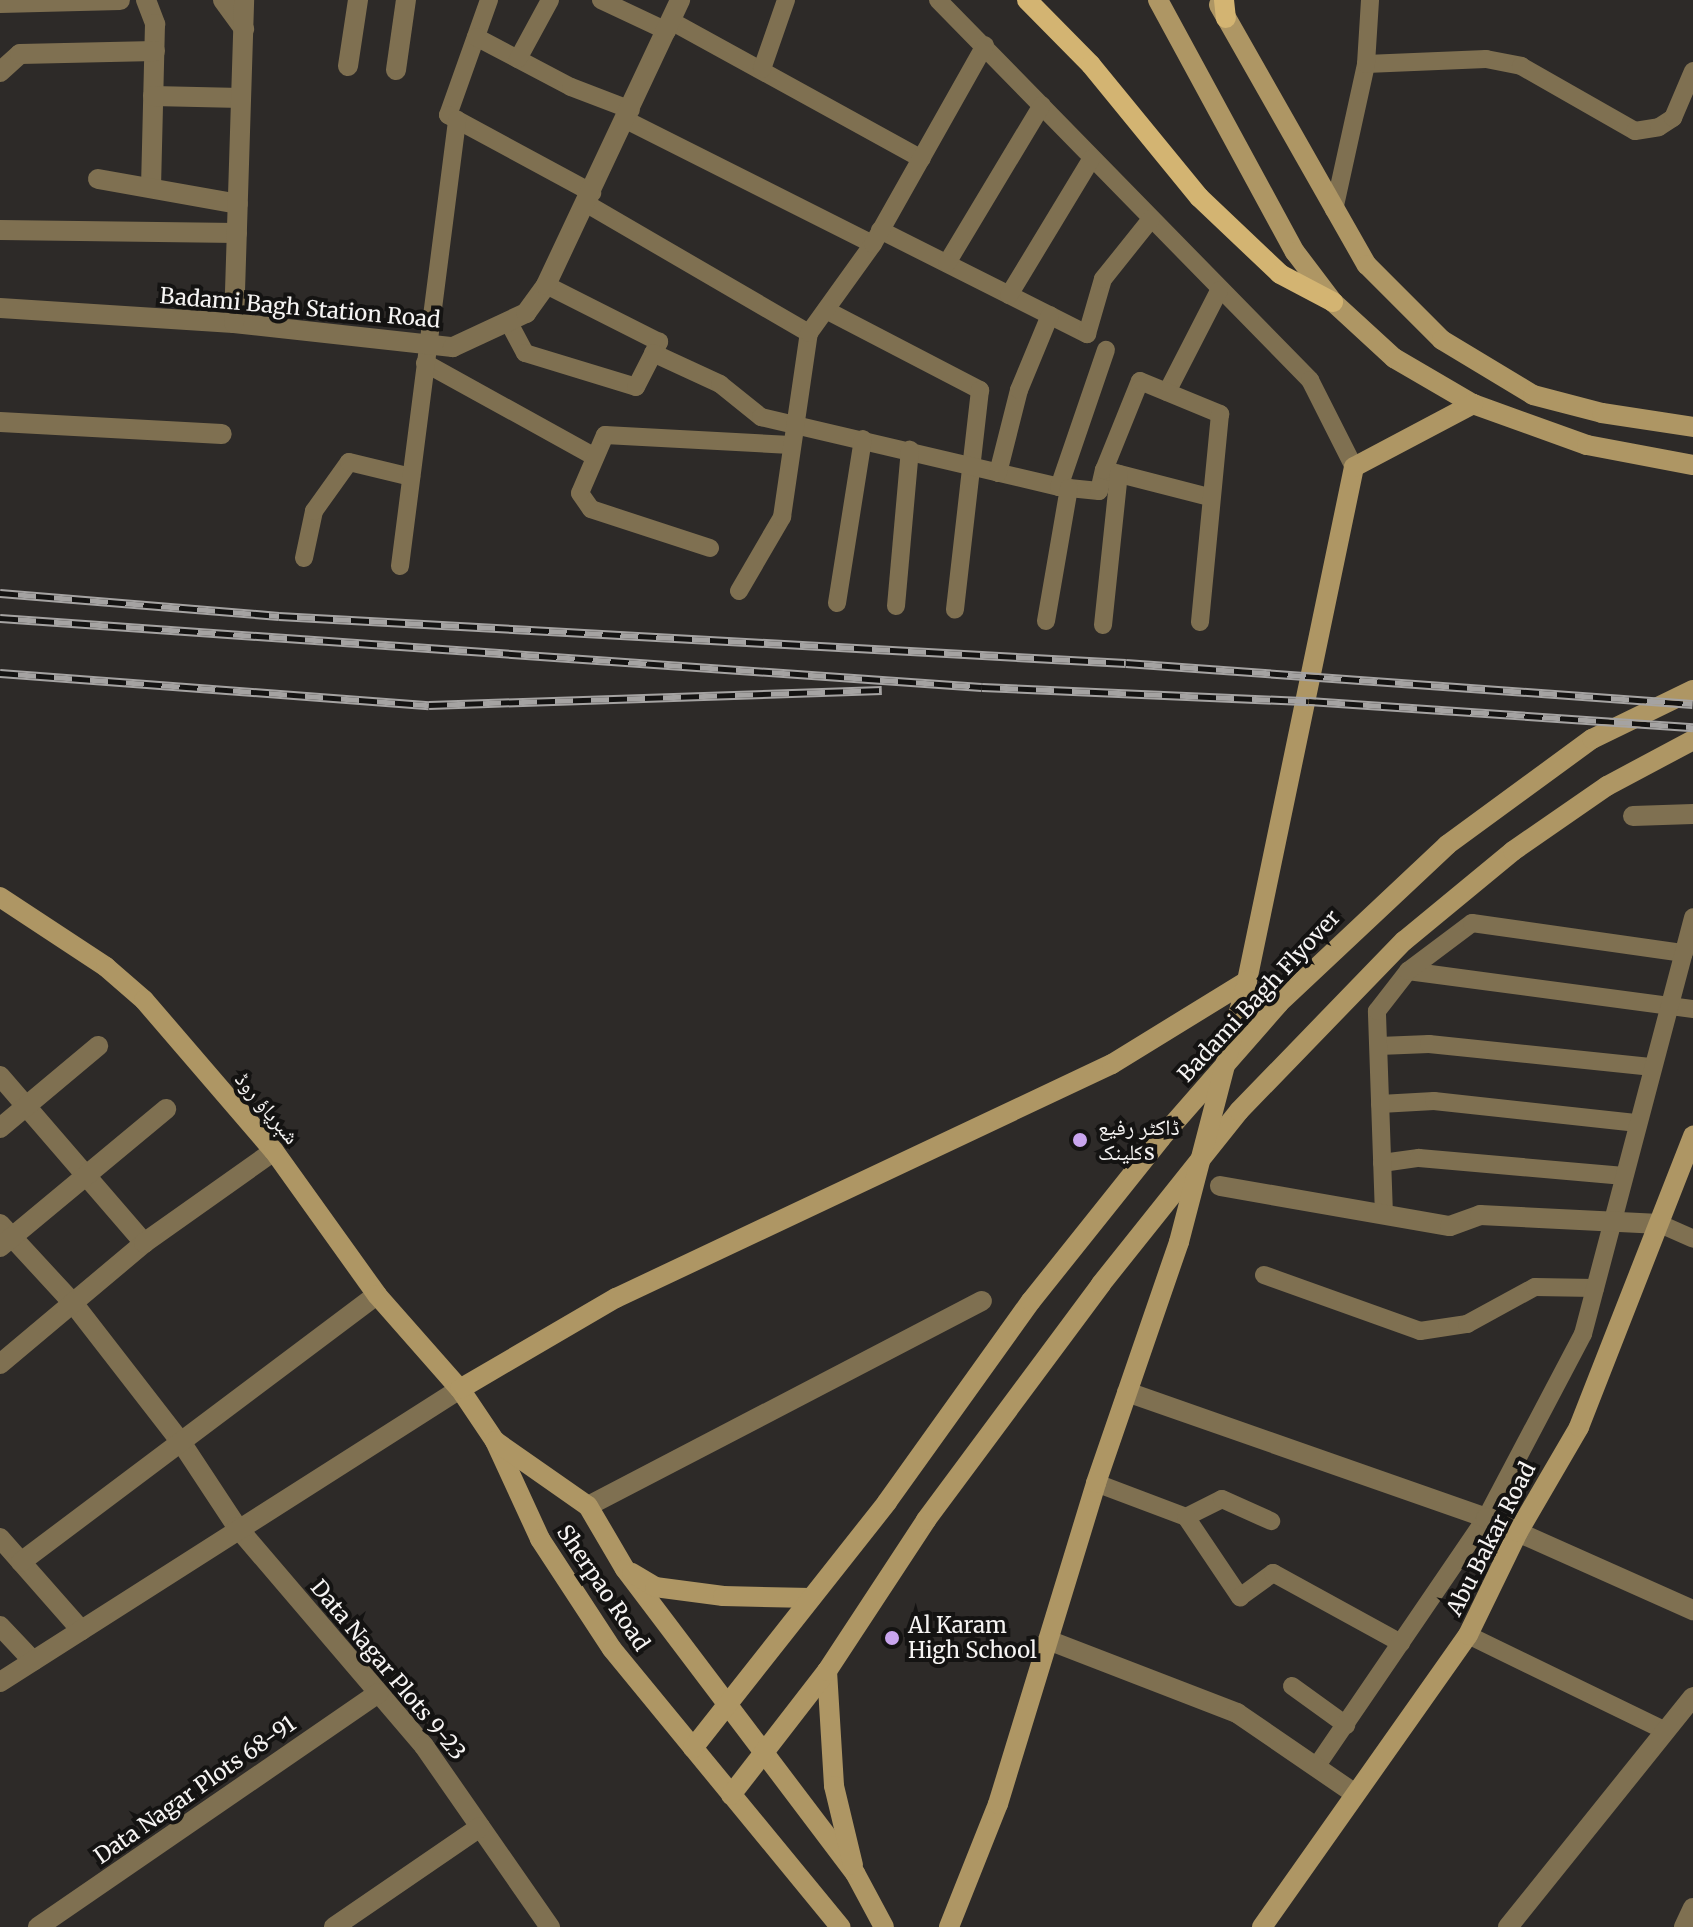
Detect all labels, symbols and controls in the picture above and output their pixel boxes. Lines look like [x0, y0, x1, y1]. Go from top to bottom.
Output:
street label: Badami Bagh Station Road [159, 283, 441, 333]
street label: Badami Bagh Flyover [1172, 905, 1346, 1087]
street label: شېرپاؤ روڈ [229, 1066, 305, 1150]
place label: ڈاکٹر رفیع کلینکs [1098, 1114, 1180, 1166]
marker: ڈاکٹر رفیع کلینکs [1069, 1129, 1091, 1151]
street label: Abu Bakar Road [1441, 1458, 1541, 1620]
street label: Sherpao Road [551, 1520, 655, 1656]
street label: Data Nagar Plots 9-23 [305, 1575, 471, 1765]
place label: Al Karam High School [908, 1612, 1037, 1664]
marker: Al Karam High School [883, 1629, 901, 1647]
street label: Data Nagar Plots 68-91 [89, 1710, 301, 1870]

